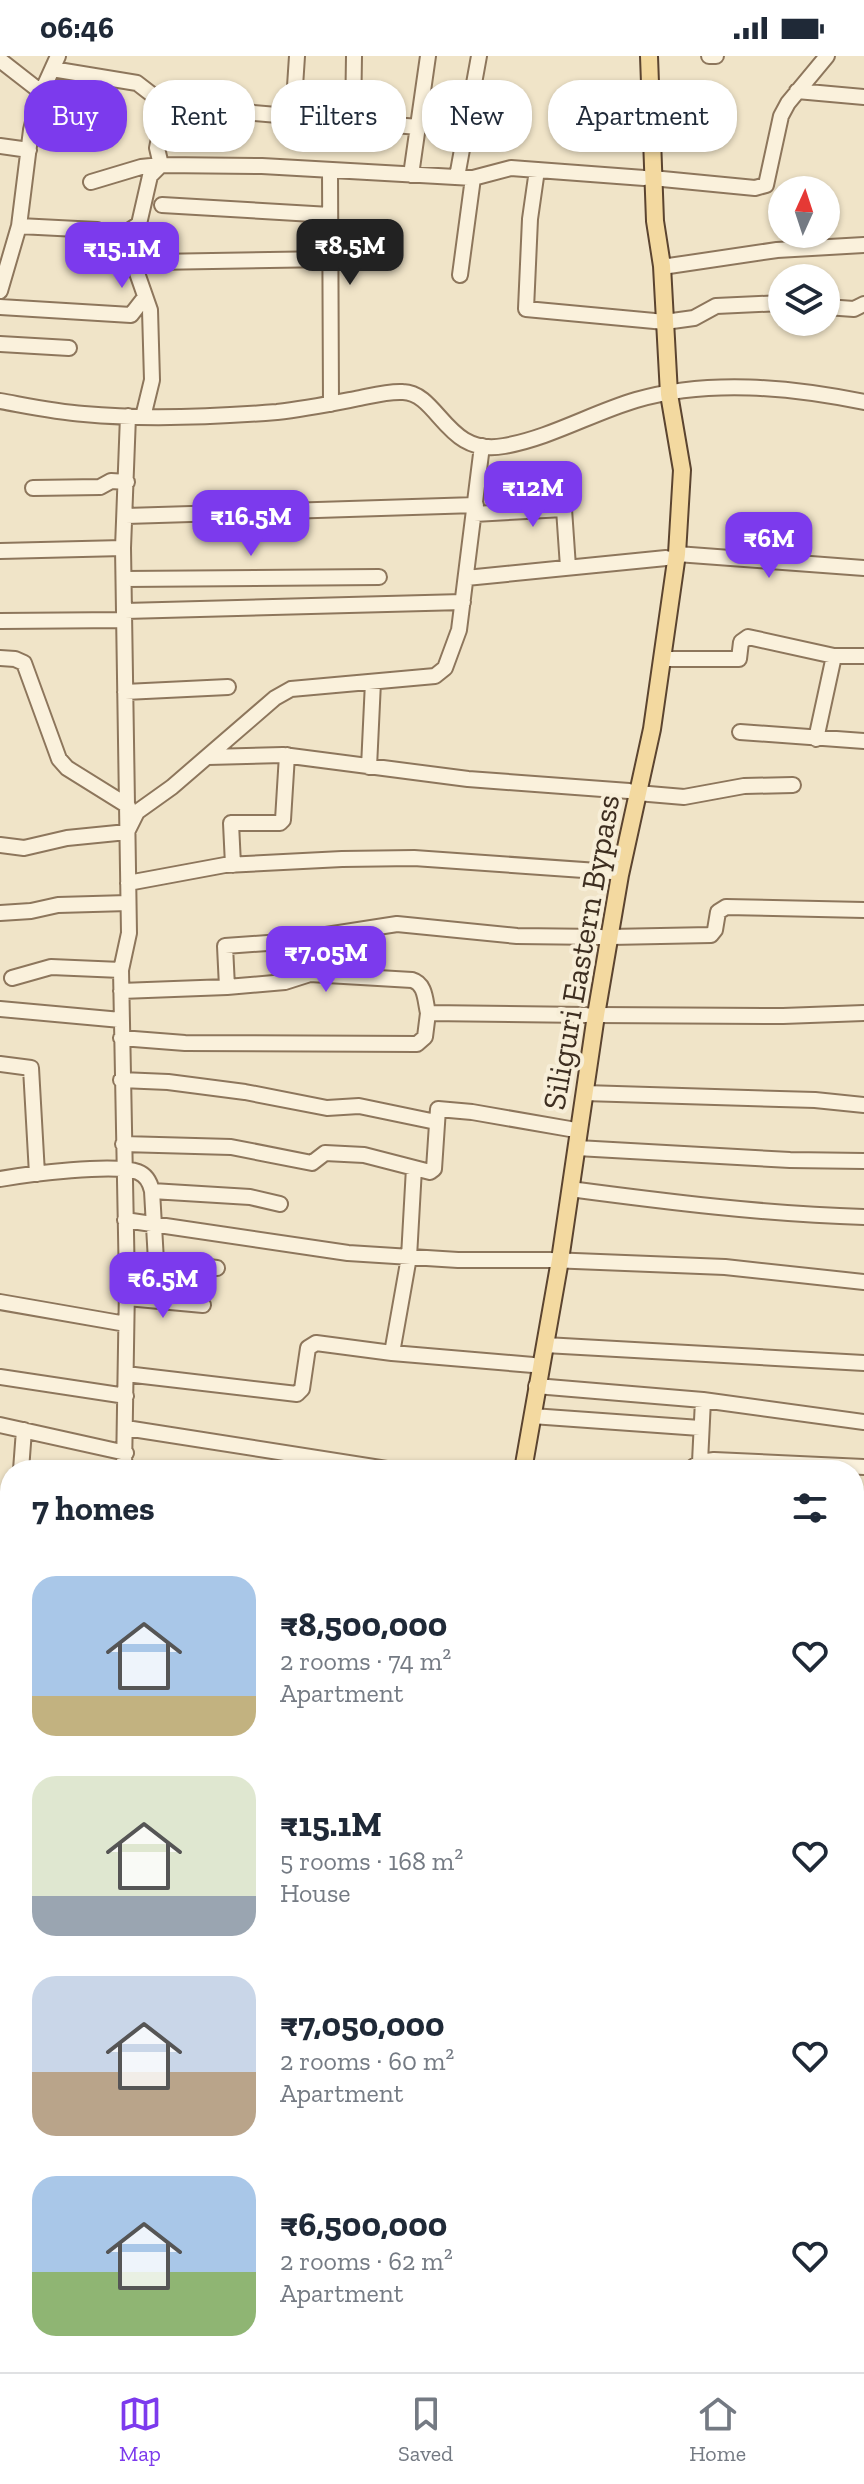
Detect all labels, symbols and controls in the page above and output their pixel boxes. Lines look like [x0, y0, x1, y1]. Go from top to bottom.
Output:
text: 06:46 [40, 10, 114, 46]
chip: Buy [24, 80, 127, 152]
chip: Rent [143, 80, 255, 152]
chip: Filters [271, 80, 406, 152]
chip: New [422, 80, 532, 152]
chip: Apartment [548, 80, 737, 152]
north arrow [768, 176, 840, 248]
map controls [768, 176, 840, 336]
pin: ₹8.5M [294, 219, 406, 287]
pin: ₹15.1M [57, 222, 187, 290]
text: ₹8.5M [315, 229, 385, 261]
text: ₹15.1M [83, 232, 161, 264]
button: layers [768, 264, 840, 336]
pin: ₹12M [486, 461, 580, 529]
text: ₹12M [502, 471, 564, 503]
pin: ₹16.5M [186, 490, 316, 558]
text: ₹16.5M [210, 500, 292, 532]
pin: ₹6M [730, 512, 808, 580]
text: ₹6M [743, 522, 795, 554]
street label: Siliguri Eastern Bypass [535, 791, 627, 1113]
pin: ₹7.05M [261, 926, 391, 994]
text: ₹7.05M [284, 936, 368, 968]
pin: ₹6.5M [107, 1252, 219, 1320]
text: ₹6.5M [128, 1262, 198, 1294]
icon: filters [788, 1486, 832, 1530]
text: 7 homes [32, 1488, 155, 1529]
text: ₹8,500,000 [280, 1604, 447, 1645]
icon: home [96, 1608, 192, 1704]
icon: heart [788, 1634, 832, 1678]
text: 2 rooms · 74 m² [280, 1645, 451, 1677]
text: Apartment [280, 1677, 403, 1709]
text: ₹15.1M [280, 1804, 382, 1845]
icon: home [96, 1808, 192, 1904]
icon: heart [788, 1834, 832, 1878]
text: 5 rooms · 168 m² [280, 1845, 463, 1877]
text: House [280, 1877, 351, 1909]
text: ₹7,050,000 [280, 2004, 445, 2045]
icon: home [96, 2008, 192, 2104]
icon: heart [788, 2034, 832, 2078]
text: 2 rooms · 60 m² [280, 2045, 454, 2077]
text: Apartment [280, 2077, 403, 2109]
text: ₹6,500,000 [280, 2204, 447, 2245]
icon: home [96, 2208, 192, 2304]
icon: heart [788, 2234, 832, 2278]
text: 2 rooms · 62 m² [280, 2245, 453, 2277]
text: Apartment [280, 2277, 403, 2309]
tab: Map [118, 2392, 162, 2467]
tab: Saved [398, 2392, 453, 2467]
tab: Home [689, 2392, 746, 2467]

